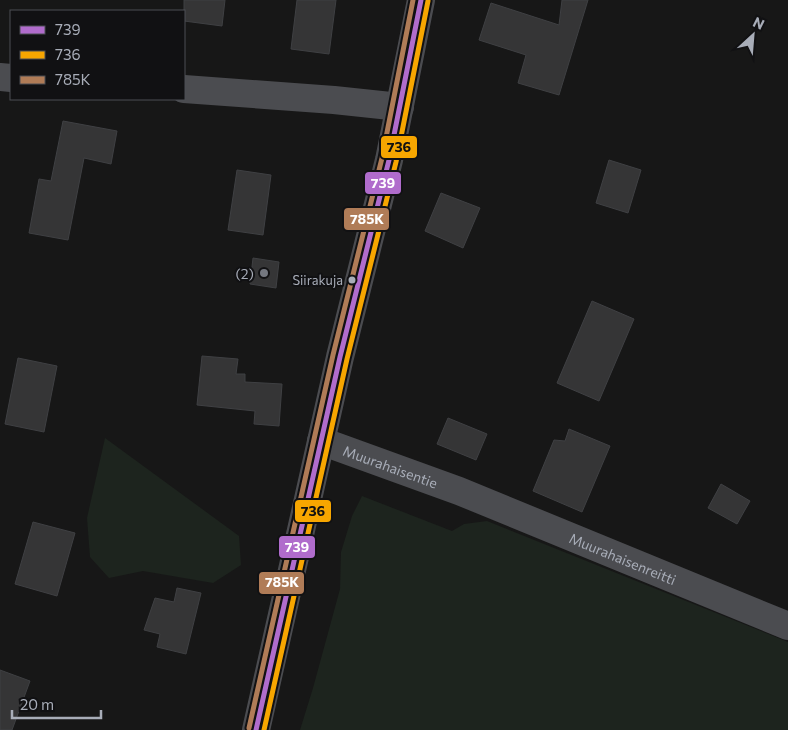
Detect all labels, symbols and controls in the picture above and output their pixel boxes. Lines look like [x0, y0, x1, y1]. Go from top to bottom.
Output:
legend [10, 10, 185, 100]
north arrow [728, 10, 778, 60]
text: N [750, 13, 767, 33]
text: 739 [55, 20, 81, 38]
text: 736 [55, 45, 81, 63]
text: 785K [55, 70, 91, 88]
line badge: 736 [380, 135, 418, 159]
text: 736 [387, 138, 412, 155]
line badge: 739 [364, 171, 402, 195]
text: 739 [371, 174, 396, 191]
line badge: 785K [343, 207, 390, 231]
text: 785K [350, 210, 384, 227]
place label: (2) [235, 265, 254, 282]
marker: (2) [258, 267, 270, 279]
place label: Siirakuja [292, 272, 343, 288]
marker: Siirakuja [347, 275, 357, 285]
street label: Muurahaisentie [341, 441, 440, 491]
line badge: 736 [294, 499, 332, 523]
text: 736 [301, 502, 326, 519]
street label: Muurahaisenreitti [567, 529, 679, 588]
line badge: 739 [278, 535, 316, 559]
text: 739 [285, 538, 310, 555]
line badge: 785K [258, 571, 305, 595]
text: 785K [265, 573, 299, 590]
scale bar [12, 688, 101, 720]
text: 20 m [20, 695, 54, 713]

